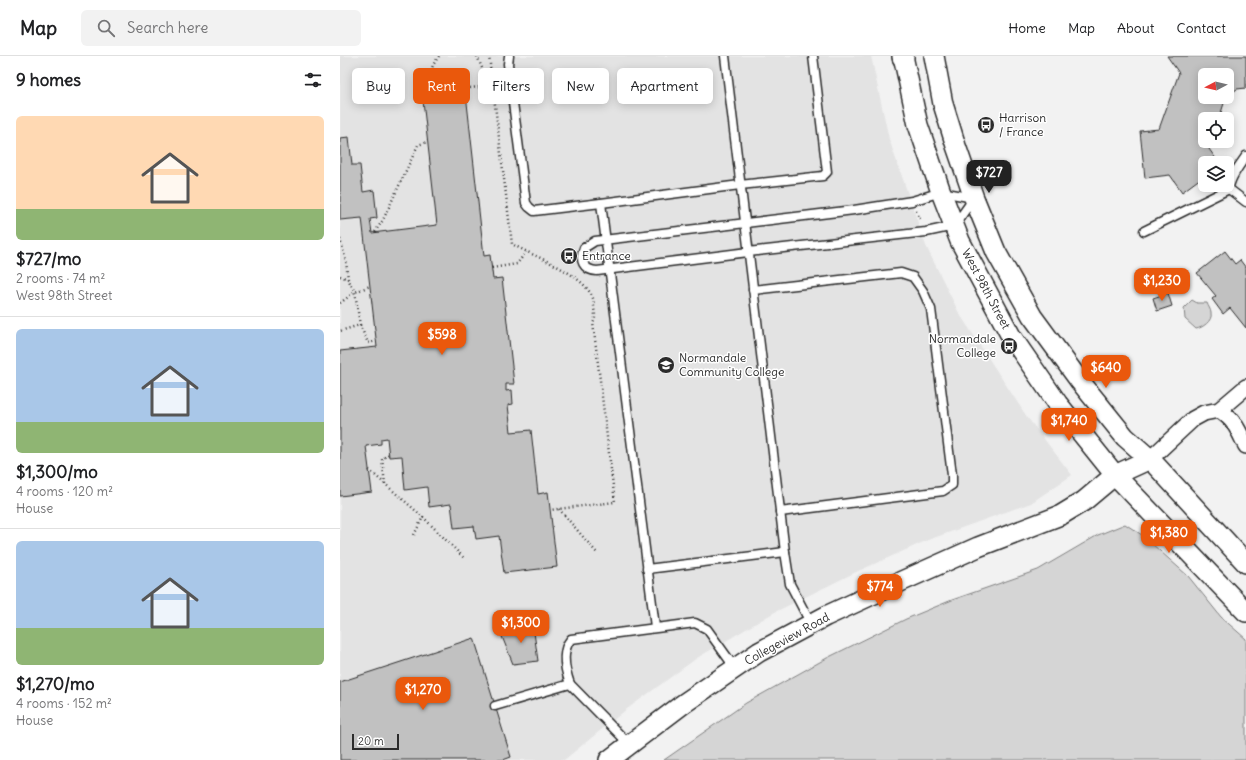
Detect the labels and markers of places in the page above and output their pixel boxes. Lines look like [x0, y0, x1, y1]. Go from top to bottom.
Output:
place label: Harrison / France [999, 110, 1046, 139]
bus stop icon: Harrison / France [976, 115, 996, 135]
pin: $727 [965, 160, 1013, 194]
bus stop icon: Entrance [559, 246, 579, 266]
place label: Entrance [582, 248, 631, 263]
pin: $1,230 [1129, 268, 1195, 302]
pin: $598 [418, 322, 466, 356]
place label: Normandale College [929, 331, 996, 360]
bus stop icon: Normandale College [999, 336, 1019, 356]
place label: Normandale Community College [679, 350, 784, 379]
school or university icon: Normandale Community College [656, 355, 676, 375]
pin: $640 [1082, 355, 1130, 389]
pin: $1,740 [1036, 408, 1102, 442]
pin: $1,380 [1136, 520, 1202, 554]
pin: $774 [856, 574, 904, 608]
pin: $1,300 [488, 610, 554, 644]
pin: $1,270 [390, 677, 456, 711]

